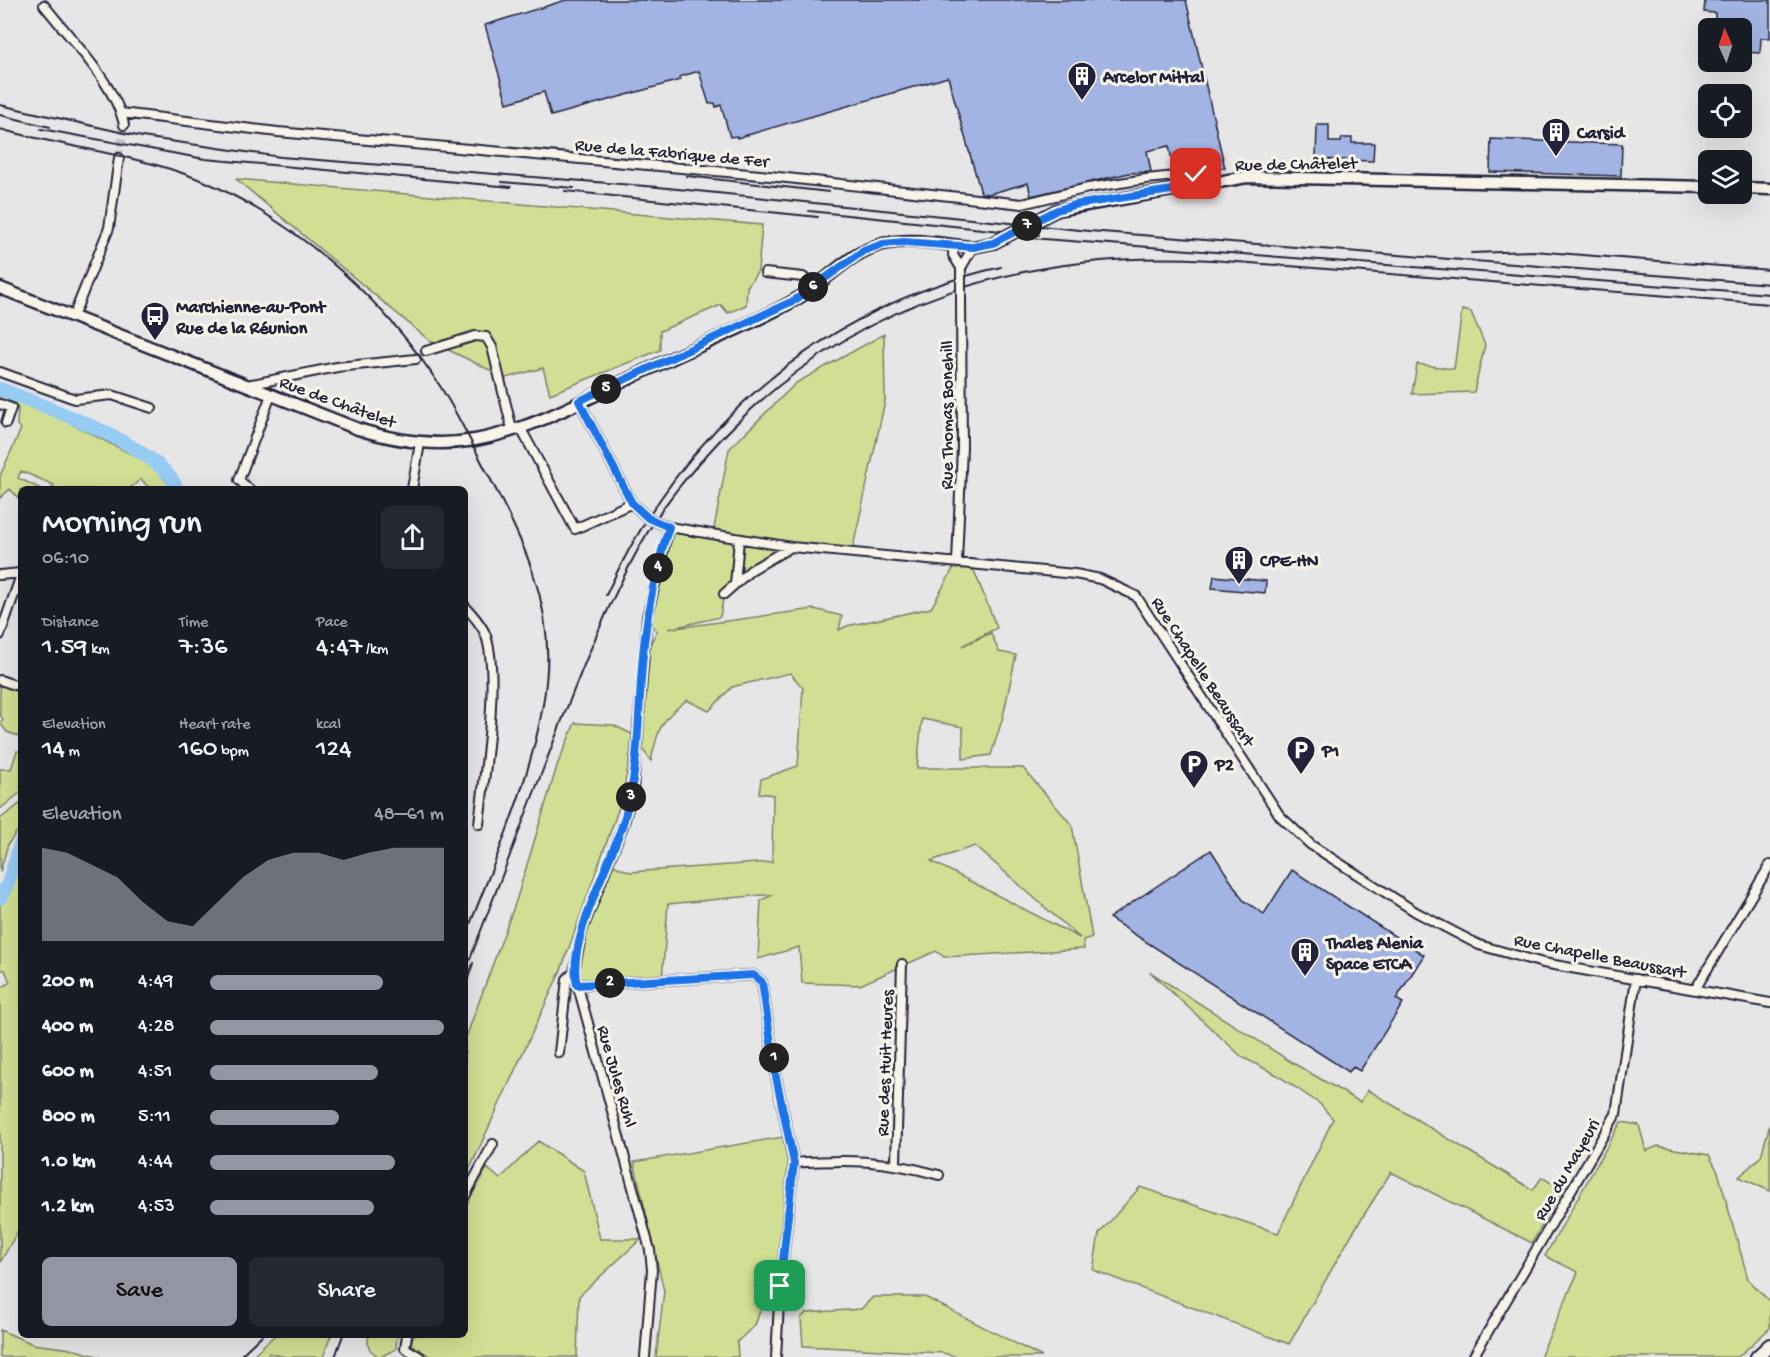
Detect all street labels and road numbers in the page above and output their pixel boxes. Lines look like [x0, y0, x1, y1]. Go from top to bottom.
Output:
street label: Rue de la Fabrique de Fer [574, 136, 771, 174]
street label: Rue de Châtelet [1235, 154, 1359, 177]
street label: Rue Thomas Bonehill [938, 341, 959, 489]
street label: Rue de Châtelet [276, 373, 400, 435]
street label: Rue Chapelle Beaussart [1146, 594, 1259, 753]
street label: Rue Chapelle Beaussart [1512, 931, 1689, 985]
street label: Rue des Huit Heures [873, 988, 900, 1137]
street label: Rue Jules Ruhl [591, 1023, 640, 1130]
street label: Rue du Mayeuri [1531, 1116, 1606, 1225]

